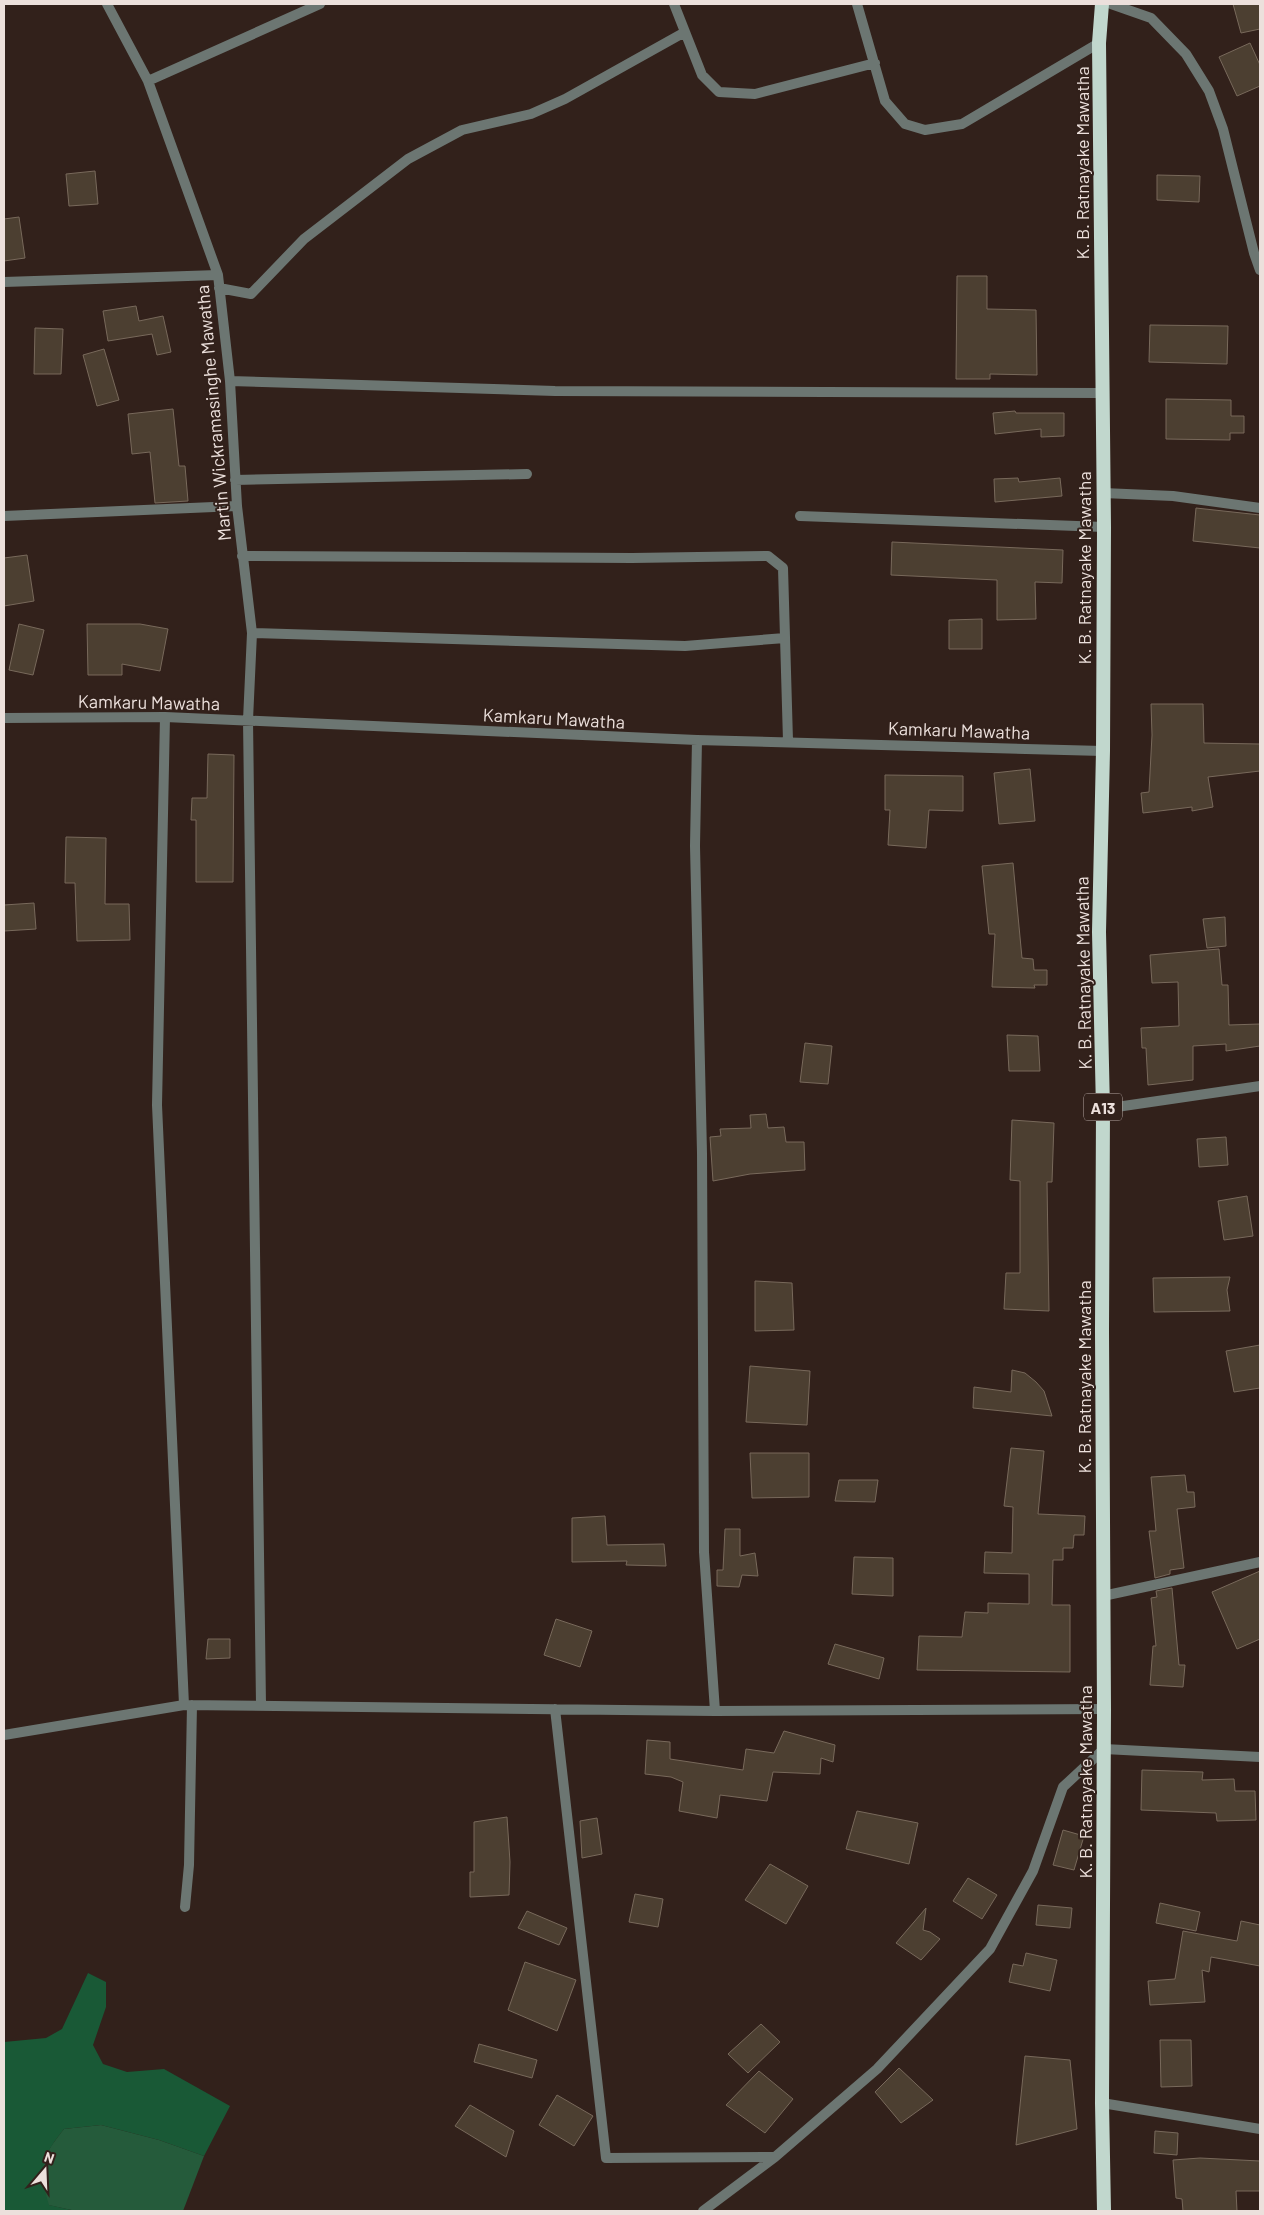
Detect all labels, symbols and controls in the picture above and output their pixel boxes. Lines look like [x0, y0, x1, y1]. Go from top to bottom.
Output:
street label: K. B. Ratnayake Mawatha [1071, 66, 1093, 260]
street label: Martin Wickramasinghe Mawatha [191, 284, 235, 542]
street label: K. B. Ratnayake Mawatha [1073, 471, 1095, 665]
street label: Kamkaru Mawatha [78, 690, 220, 714]
street label: Kamkaru Mawatha [482, 703, 626, 733]
street label: Kamkaru Mawatha [888, 717, 1030, 743]
street label: K. B. Ratnayake Mawatha [1070, 876, 1096, 1070]
road number: A13 [1084, 1094, 1122, 1120]
street label: K. B. Ratnayake Mawatha [1073, 1280, 1095, 1474]
street label: K. B. Ratnayake Mawatha [1074, 1685, 1096, 1879]
north arrow [20, 2145, 70, 2195]
text: N [42, 2148, 57, 2167]

